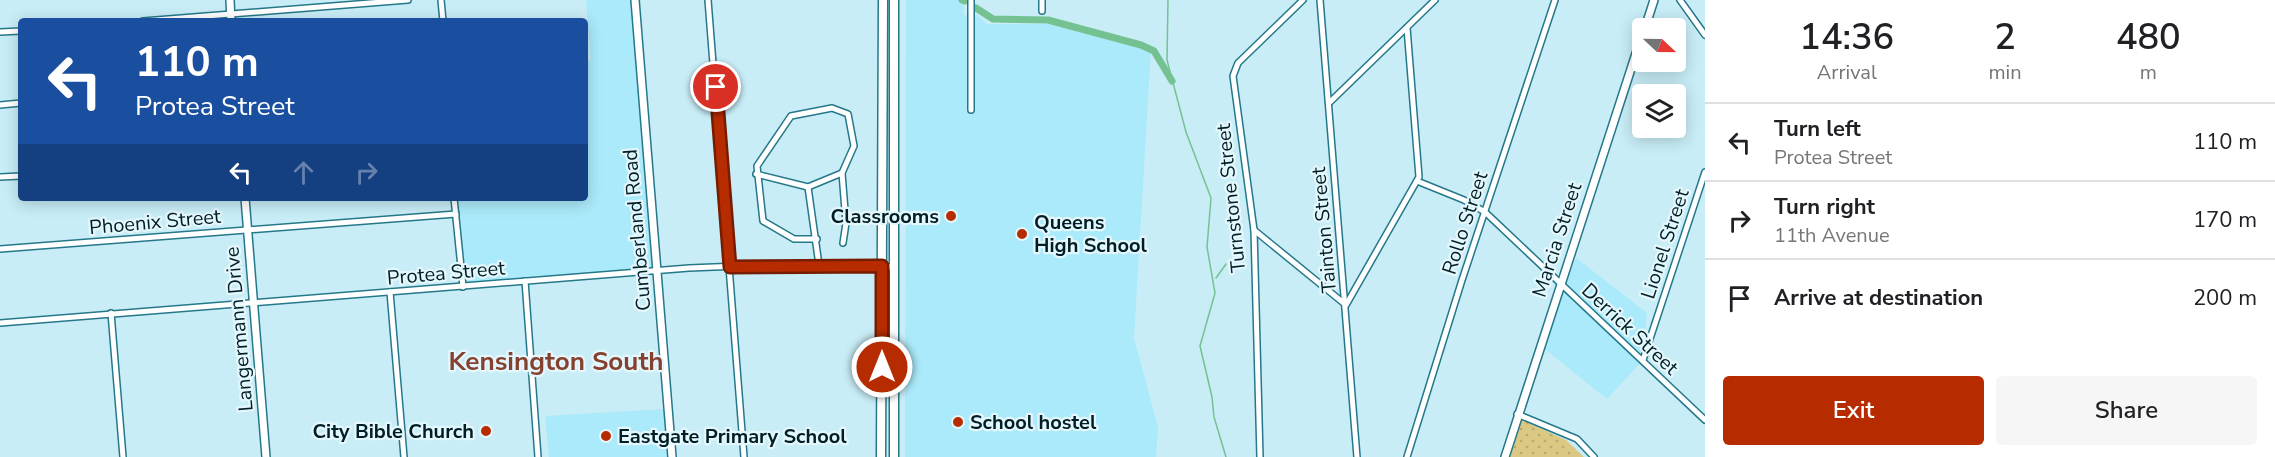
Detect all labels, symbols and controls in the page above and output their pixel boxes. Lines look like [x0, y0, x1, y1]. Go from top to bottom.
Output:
text: 14:36 [1799, 13, 1894, 62]
text: 2 [1994, 13, 2016, 62]
text: 480 [2116, 13, 2181, 62]
north arrow [1632, 18, 1686, 72]
map controls [1632, 18, 1686, 138]
text: 110 m [135, 34, 259, 91]
icon: left [36, 42, 114, 120]
text: Arrival [1817, 59, 1877, 86]
text: min [1989, 59, 2022, 86]
text: m [2140, 59, 2157, 86]
pin [690, 61, 741, 112]
icon: arrive [699, 70, 732, 103]
button: layers [1632, 84, 1686, 138]
text: Protea Street [135, 88, 295, 125]
text: Turn left [1774, 114, 1861, 144]
street label: Turnstone Street [1210, 121, 1252, 274]
icon: left [1723, 126, 1756, 159]
text: 110 m [2193, 127, 2257, 157]
text: Protea Street [1774, 144, 1892, 171]
street label: Cumberland Road [616, 148, 658, 312]
icon: left [224, 156, 257, 189]
icon: ahead [287, 156, 320, 189]
icon: right [350, 156, 383, 189]
street label: Tainton Street [1305, 165, 1343, 294]
street label: Rollo Street [1436, 167, 1495, 278]
street label: Marcia Street [1526, 178, 1589, 301]
street label: Lionel Street [1635, 185, 1696, 303]
text: Turn right [1774, 192, 1875, 222]
street label: Phoenix Street [88, 203, 223, 241]
place label: Classrooms [831, 203, 939, 230]
icon: right [1723, 204, 1756, 237]
text: 170 m [2193, 205, 2257, 235]
marker: Classrooms [944, 209, 958, 223]
place label: Queens High School [1034, 209, 1148, 259]
text: 11th Avenue [1774, 222, 1890, 249]
marker: Queens High School [1015, 227, 1029, 241]
street label: Langermann Drive [218, 245, 260, 413]
street label: Protea Street [386, 254, 507, 292]
street label: Derrick Street [1576, 277, 1685, 382]
icon: arrive [1723, 282, 1756, 315]
text: Arrive at destination [1774, 283, 1983, 313]
text: 200 m [2193, 283, 2257, 313]
position arrow [850, 335, 914, 399]
district label: Kensington South [448, 344, 664, 379]
button: Exit [1723, 376, 1984, 445]
button: Share [1996, 376, 2257, 445]
place label: School hostel [970, 409, 1097, 436]
marker: School hostel [951, 415, 965, 429]
place label: City Bible Church [313, 418, 474, 445]
place label: Eastgate Primary School [618, 423, 847, 450]
marker: City Bible Church [479, 424, 493, 438]
marker: Eastgate Primary School [599, 429, 613, 443]

